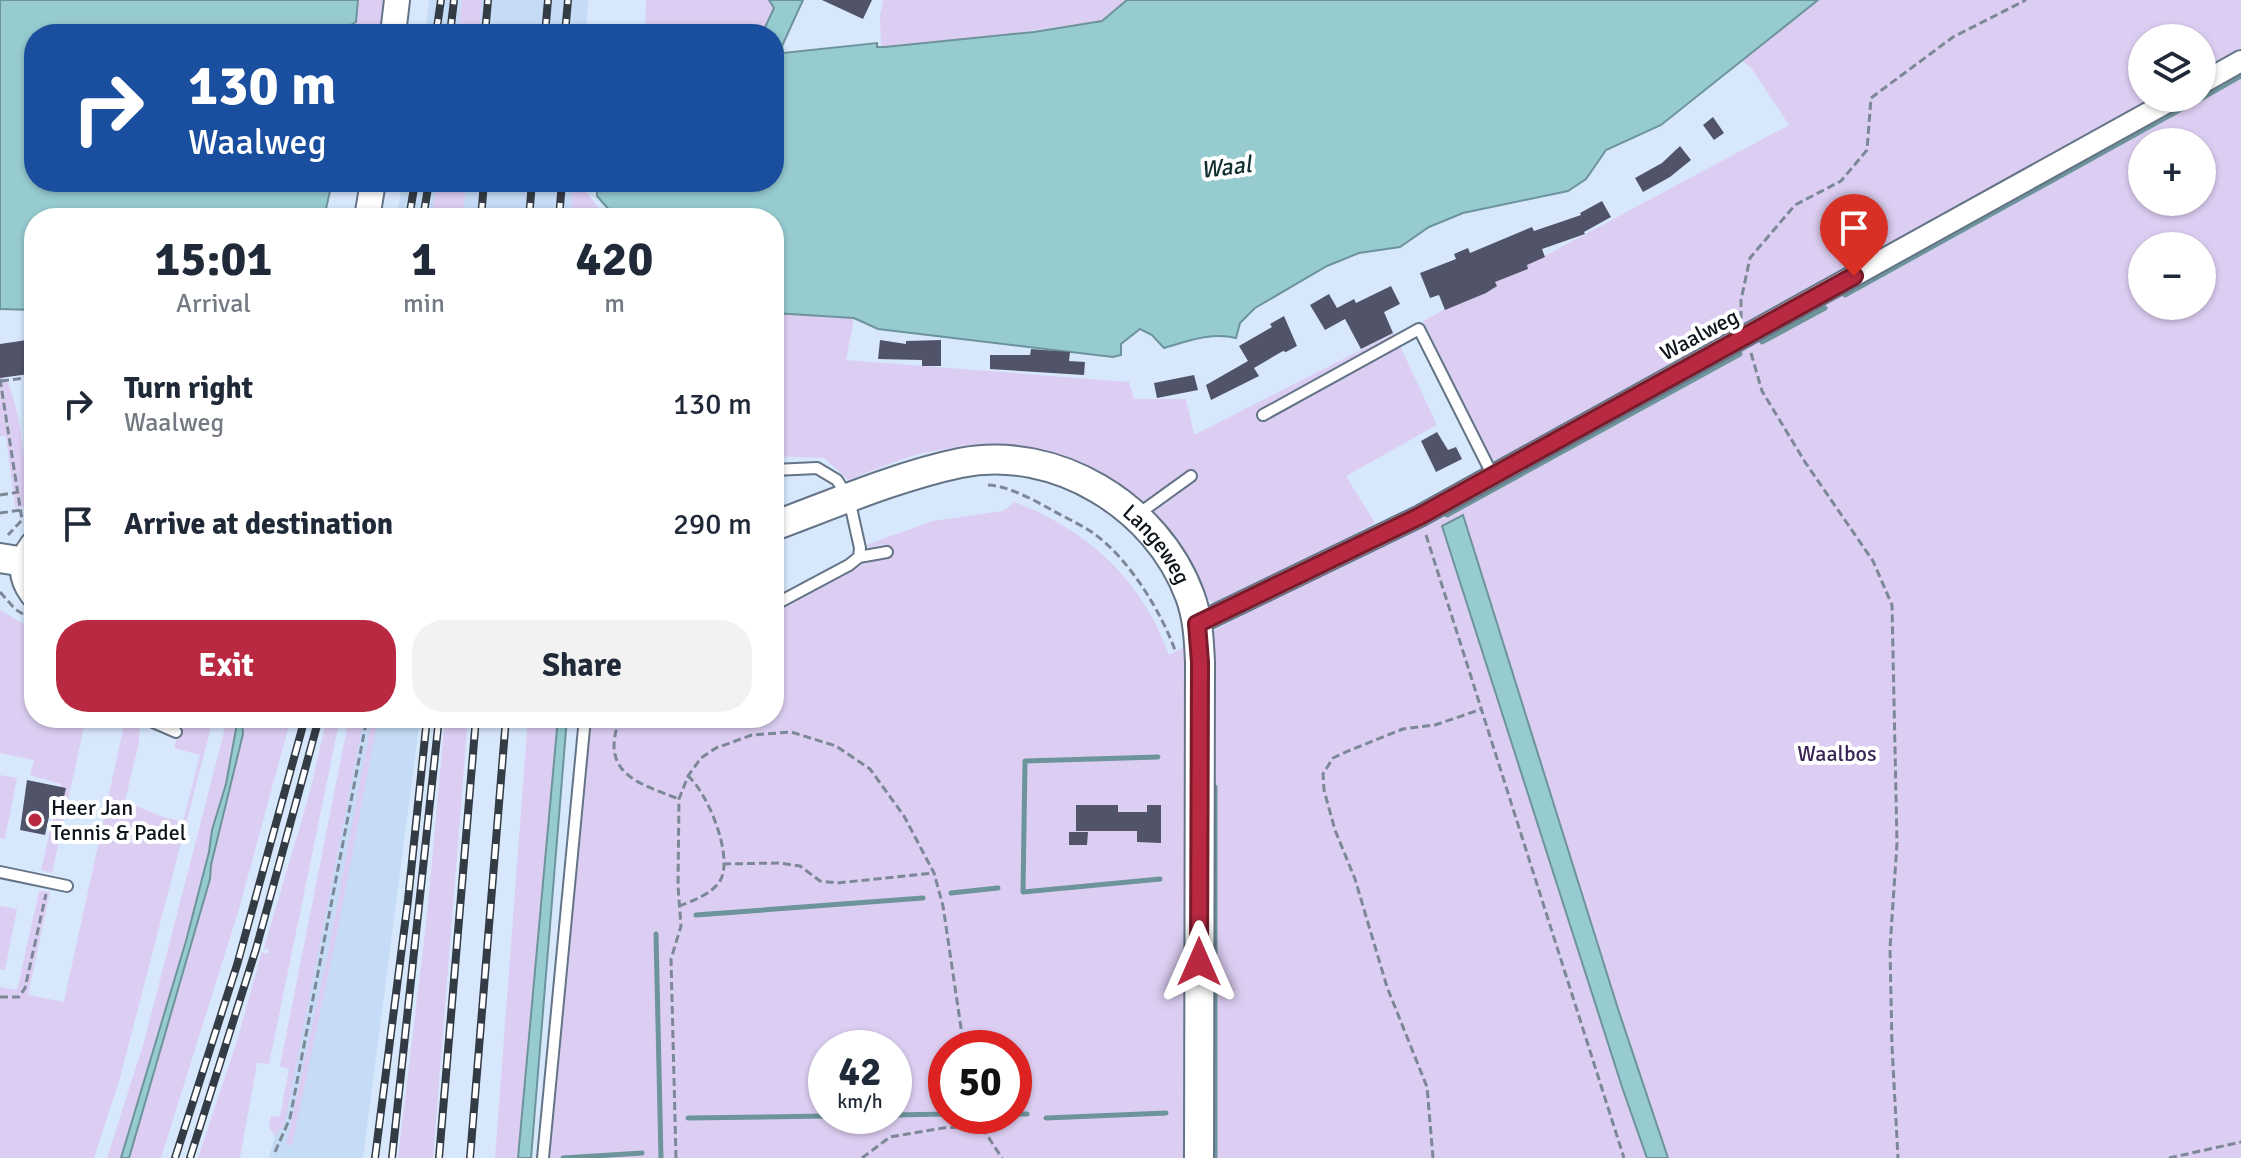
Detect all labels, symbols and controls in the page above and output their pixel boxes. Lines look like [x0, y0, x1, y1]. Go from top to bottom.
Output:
map controls [2128, 24, 2216, 320]
button: layers [2128, 24, 2216, 112]
text: 130 m [188, 51, 336, 120]
icon: right [56, 56, 160, 160]
text: Waalweg [188, 120, 327, 165]
button: + [2128, 128, 2216, 216]
water label: Waal [1199, 149, 1255, 185]
pin [1820, 194, 1888, 276]
icon: arrive [1832, 206, 1876, 250]
text: 15:01 [155, 230, 272, 289]
text: 1 [411, 230, 437, 289]
text: 420 [576, 230, 653, 289]
button: − [2128, 232, 2216, 320]
text: Arrival [176, 288, 251, 320]
text: min [403, 288, 445, 320]
text: m [604, 288, 625, 320]
street label: Waalweg [1655, 303, 1743, 366]
text: Turn right [124, 370, 253, 407]
icon: right [56, 382, 100, 426]
text: 130 m [673, 386, 752, 423]
text: Waalweg [124, 407, 224, 439]
street label: Langeweg [1117, 498, 1196, 589]
icon: arrive [56, 502, 100, 546]
text: Arrive at destination [124, 506, 393, 543]
text: 290 m [673, 506, 752, 543]
button: Exit [56, 620, 396, 712]
button: Share [412, 620, 752, 712]
park label: Waalbos [1797, 740, 1877, 767]
place label: Heer Jan Tennis & Padel [51, 794, 186, 846]
marker: Heer Jan Tennis & Padel [26, 811, 44, 829]
position arrow [1157, 920, 1241, 1004]
speed limit sign: 50 [928, 1030, 1032, 1134]
text: 42 [838, 1047, 882, 1097]
text: km/h [837, 1089, 883, 1114]

